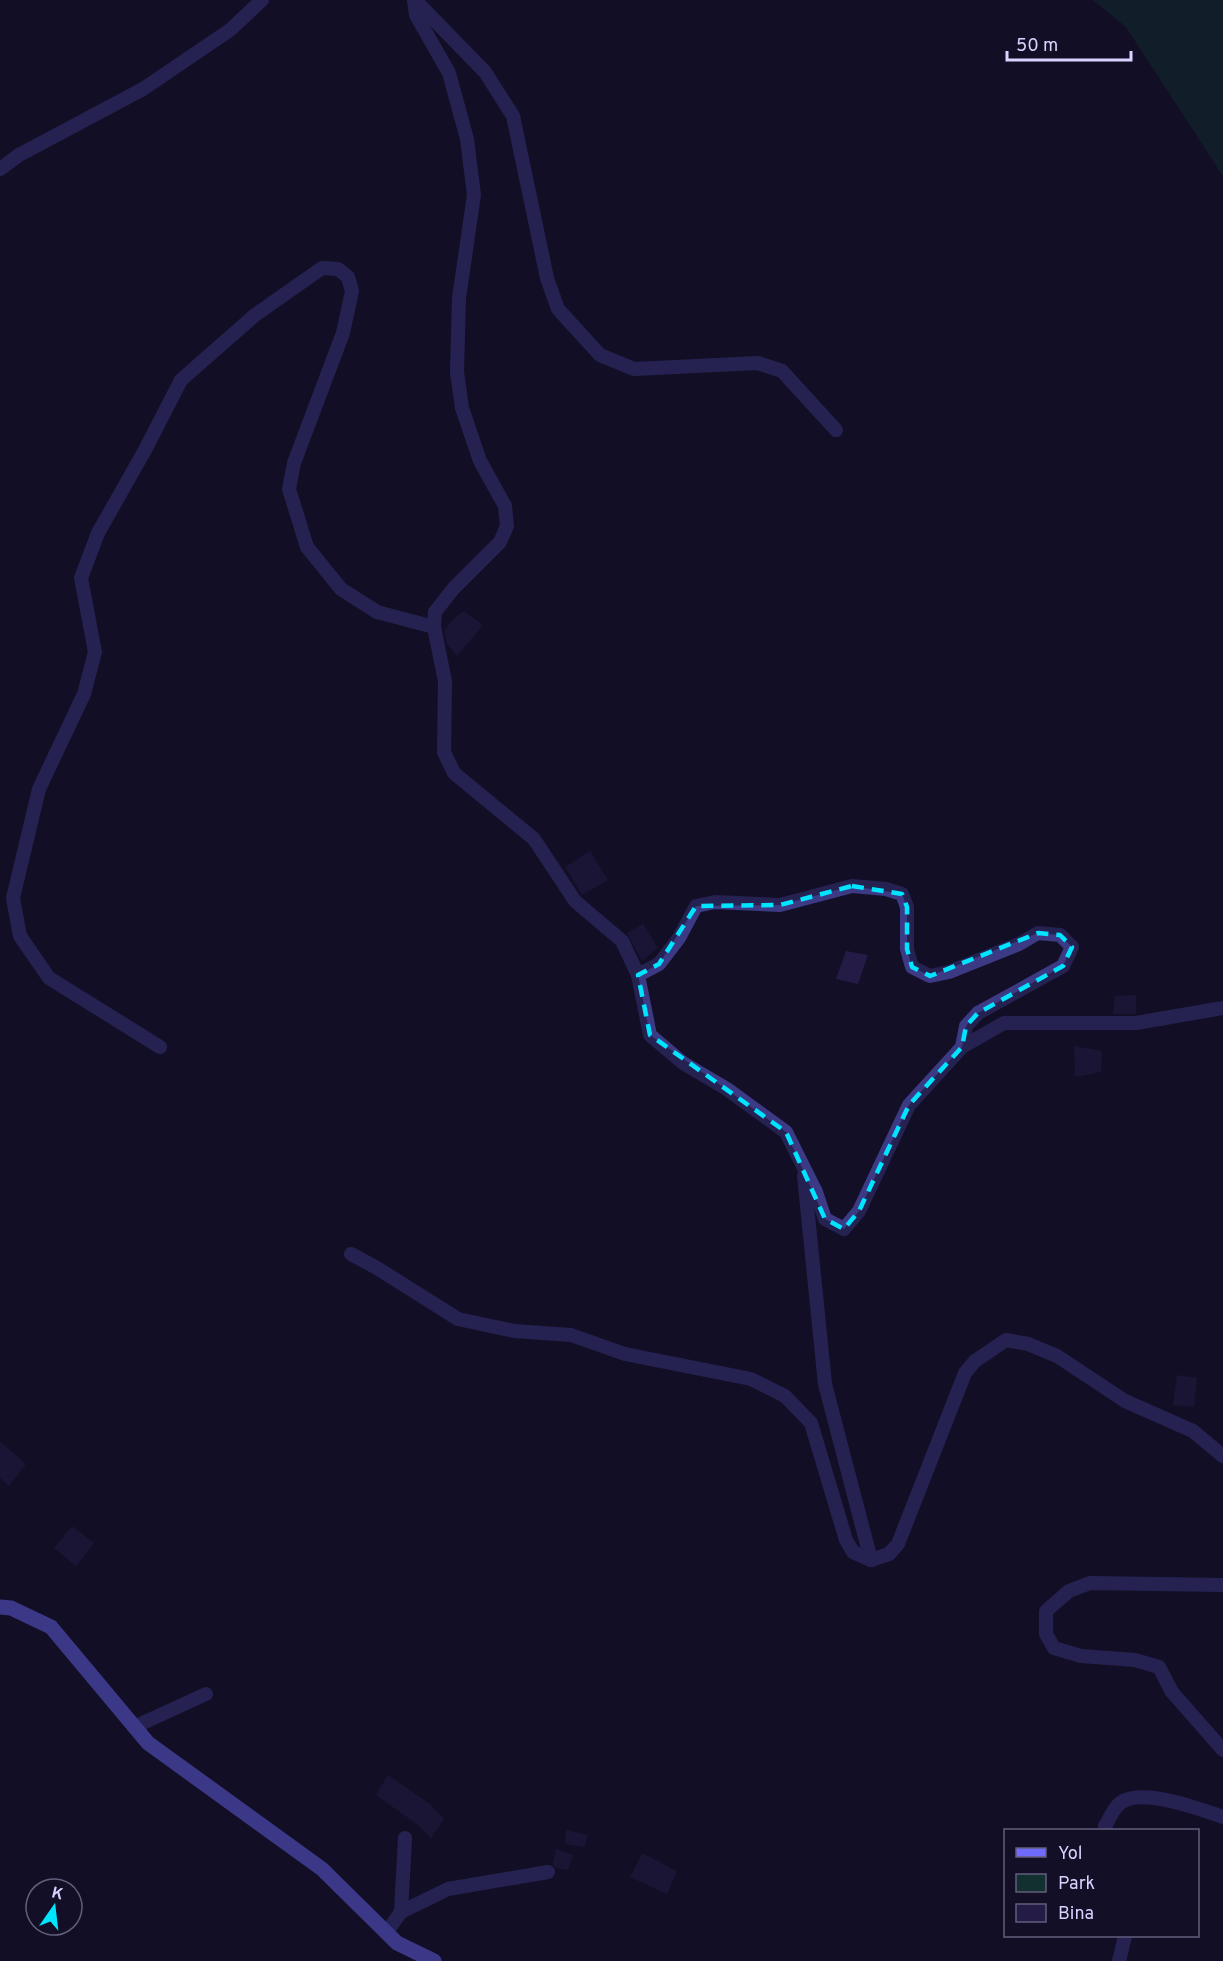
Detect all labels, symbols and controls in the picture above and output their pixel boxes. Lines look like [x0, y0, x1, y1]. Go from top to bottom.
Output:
scale bar [1007, 24, 1132, 62]
text: 50 m [1016, 35, 1058, 58]
legend [1004, 1829, 1199, 1937]
text: Yol [1058, 1843, 1083, 1866]
text: Park [1058, 1873, 1095, 1896]
north arrow [24, 1877, 84, 1937]
text: K [49, 1883, 65, 1905]
text: Bina [1058, 1903, 1094, 1926]

